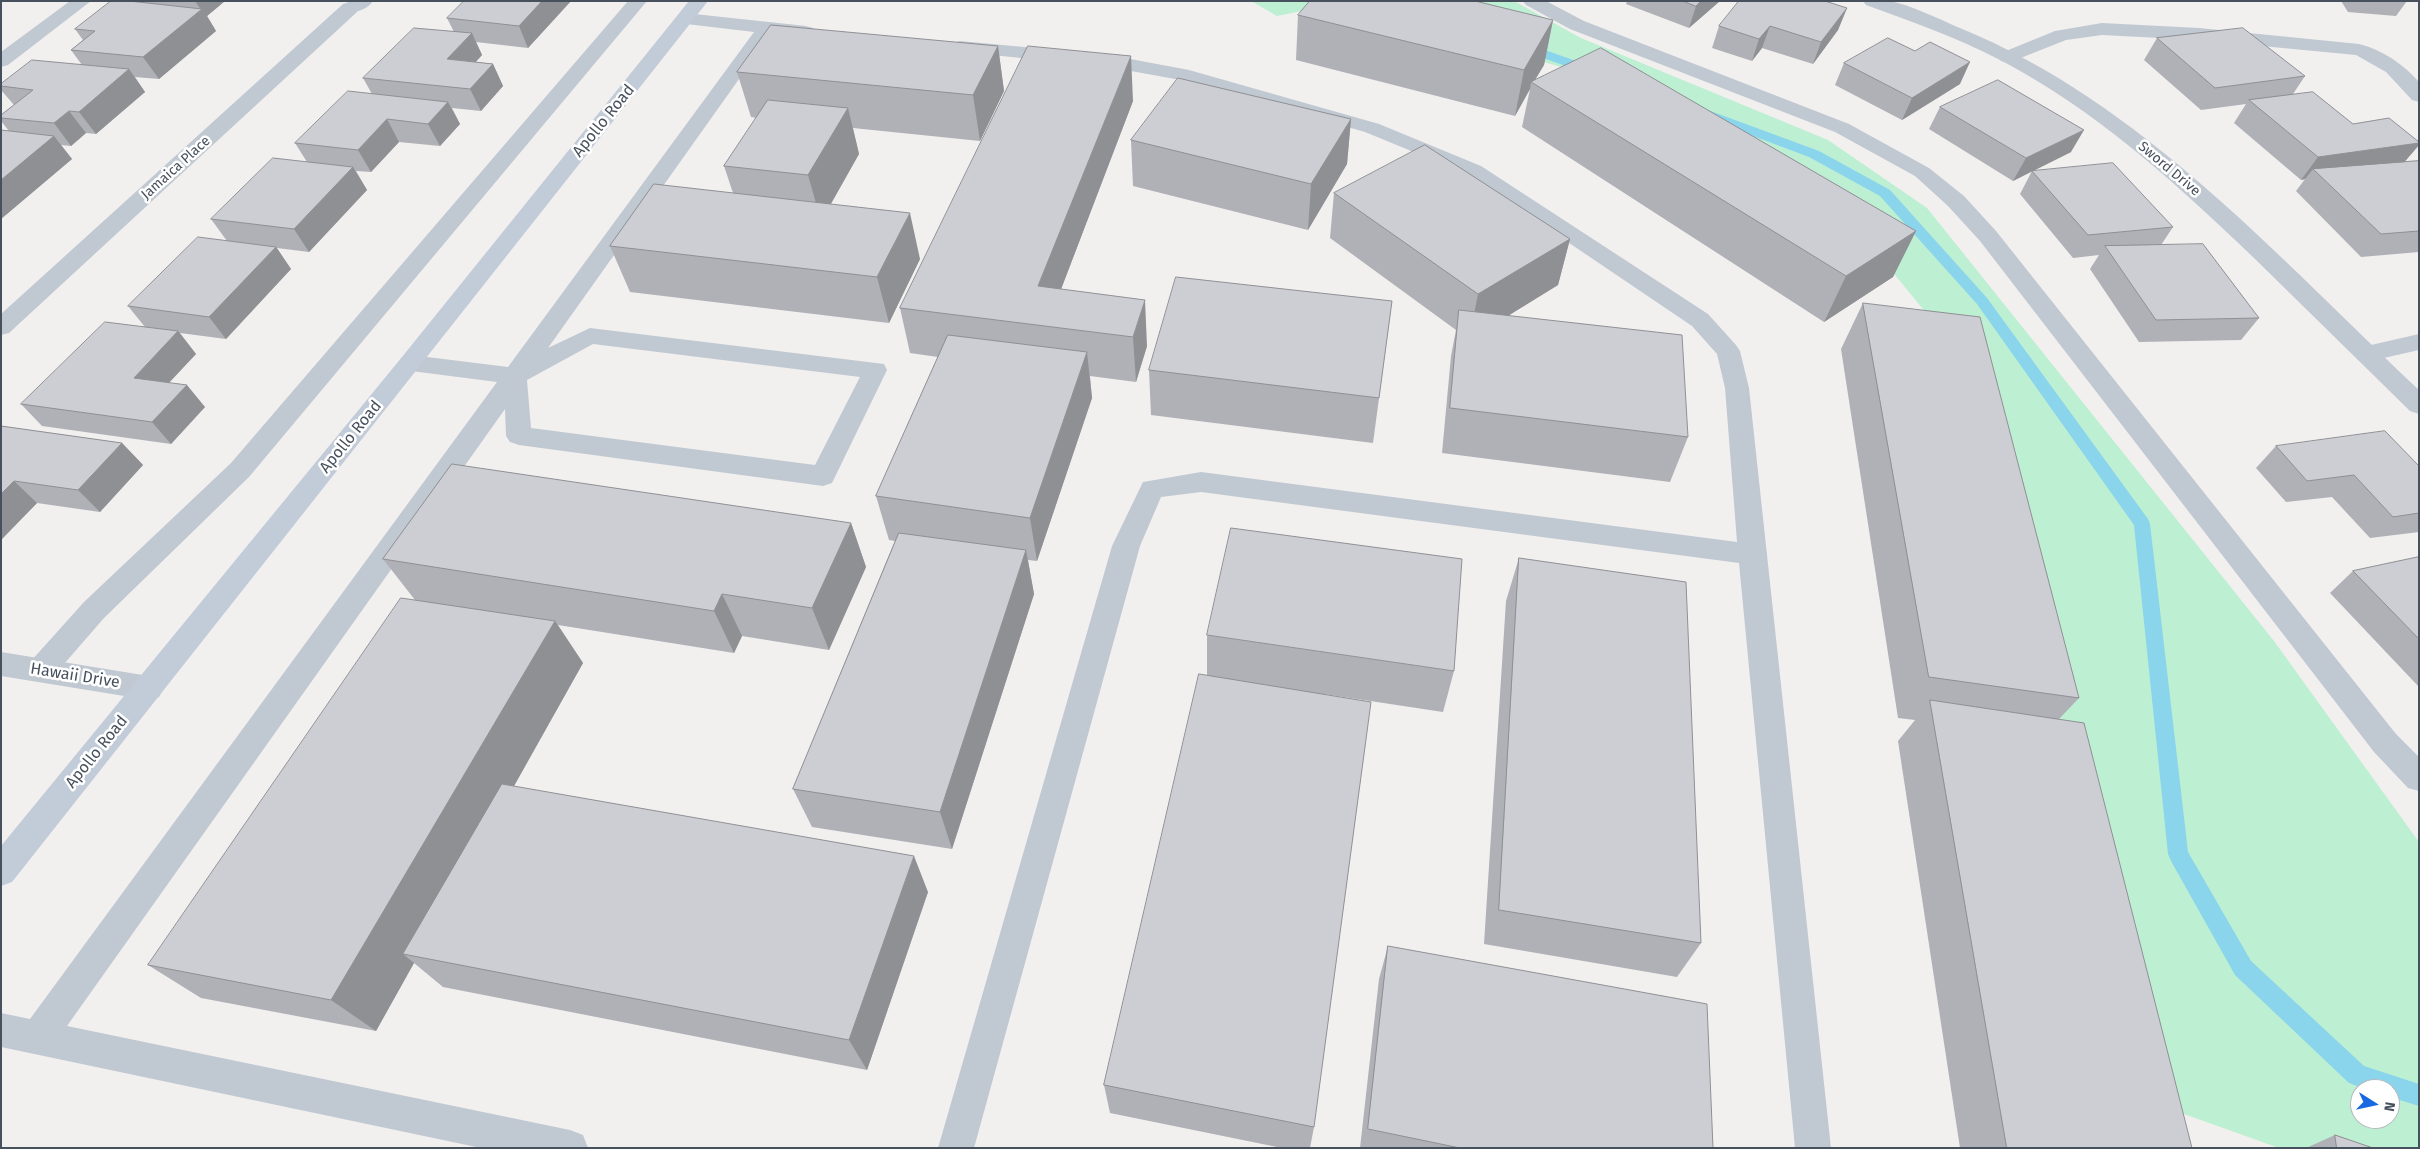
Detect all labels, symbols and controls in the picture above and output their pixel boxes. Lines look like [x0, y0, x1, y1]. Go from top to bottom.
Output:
street label: Apollo Road [569, 81, 639, 161]
street label: Jamaica Place [138, 133, 214, 203]
street label: Sword Drive [2135, 138, 2203, 200]
street label: Apollo Road [316, 397, 386, 477]
street label: Hawaii Drive [29, 659, 121, 693]
street label: Apollo Road [62, 712, 132, 792]
north arrow [2350, 1079, 2400, 1129]
text: N [2380, 1100, 2398, 1113]

